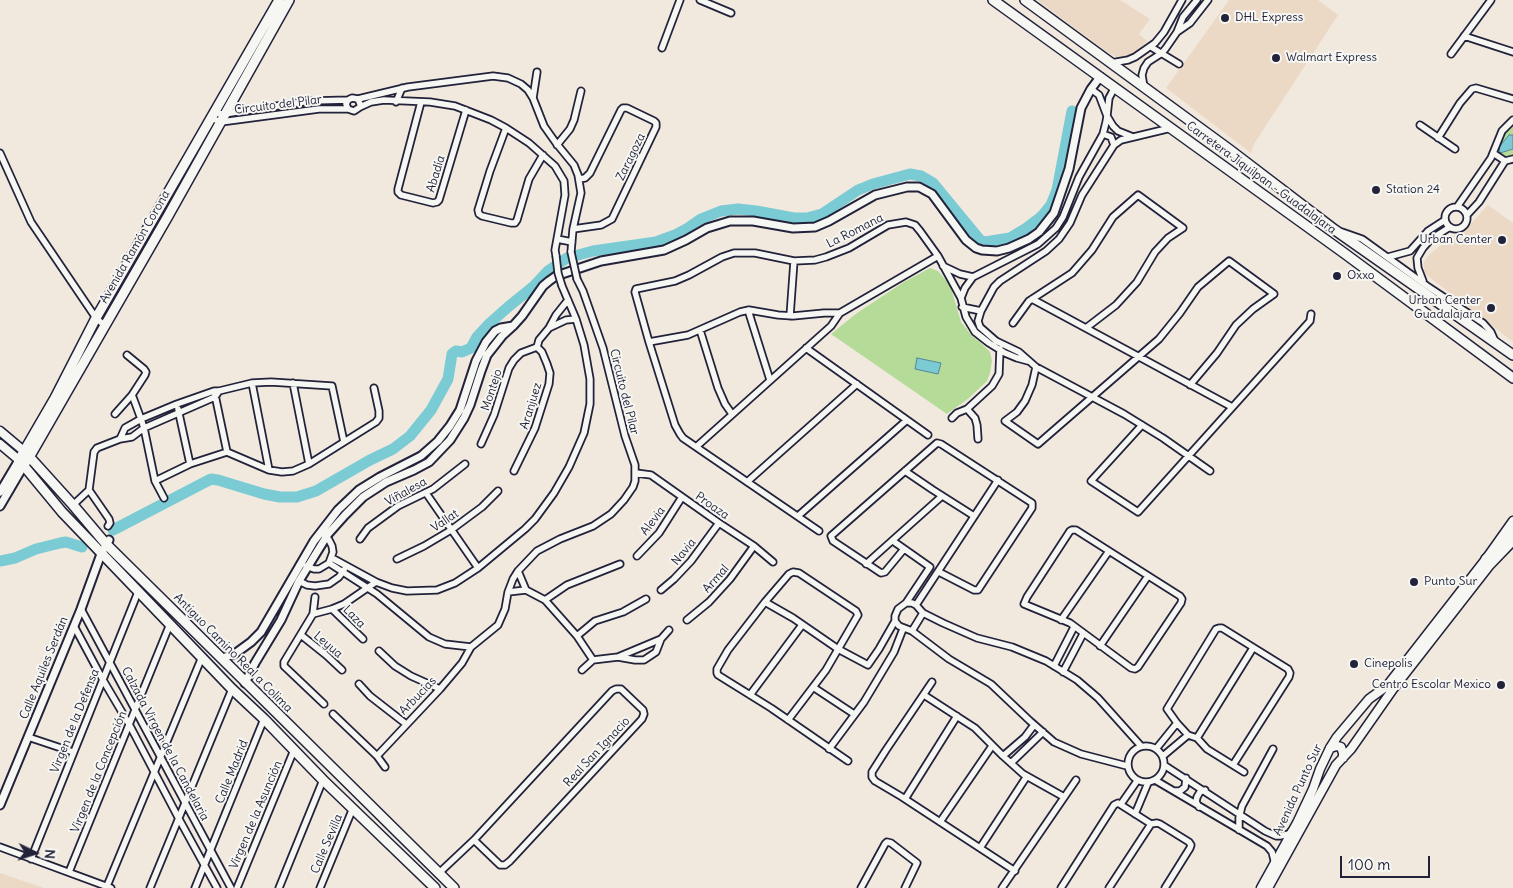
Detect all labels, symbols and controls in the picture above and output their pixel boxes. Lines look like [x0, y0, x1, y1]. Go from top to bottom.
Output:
place label: DHL Express [1235, 11, 1303, 25]
marker: DHL Express [1219, 12, 1231, 24]
place label: Walmart Express [1286, 51, 1377, 65]
marker: Walmart Express [1270, 52, 1282, 64]
street label: Circuito del Pilar [233, 92, 323, 118]
street label: Carretera Jiquilpan - Guadalajara [1183, 119, 1339, 237]
street label: Zaragoza [613, 131, 649, 183]
street label: Abadía [424, 154, 448, 194]
place label: Station 24 [1386, 183, 1440, 197]
marker: Station 24 [1370, 184, 1382, 196]
street label: Avenida Ramón Corona [97, 188, 173, 306]
street label: La Romana [824, 211, 886, 251]
place label: Urban Center [1420, 233, 1492, 247]
marker: Urban Center [1496, 234, 1508, 246]
place label: Oxxo [1347, 269, 1375, 283]
marker: Oxxo [1331, 270, 1343, 282]
place label: Urban Center Guadalajara [1409, 294, 1481, 322]
marker: Urban Center Guadalajara [1485, 302, 1497, 314]
street label: Circuito del Pilar [606, 347, 642, 437]
street label: Montejo [479, 367, 505, 413]
street label: Aranjuez [517, 381, 545, 431]
street label: Viñalesa [383, 475, 429, 509]
street label: Proaza [692, 489, 732, 523]
street label: Alevia [638, 504, 668, 538]
street label: Vallat [428, 507, 462, 535]
street label: Navia [669, 536, 699, 568]
street label: Armal [700, 562, 732, 596]
place label: Punto Sur [1424, 575, 1477, 589]
marker: Punto Sur [1408, 576, 1420, 588]
street label: Antiguo Camino Real a Colima [171, 591, 295, 715]
street label: Laza [340, 603, 368, 631]
street label: Calle Aquiles Serdán [17, 614, 71, 722]
street label: Leyua [311, 629, 345, 661]
place label: Cinepolis [1364, 657, 1412, 671]
marker: Cinepolis [1348, 658, 1360, 670]
street label: Calzada Virgen de la Candelaria [118, 665, 212, 823]
street label: Virgen de la Defensa [48, 667, 102, 775]
street label: Arbucias [396, 674, 440, 718]
place label: Centro Escolar Mexico [1372, 678, 1491, 692]
marker: Centro Escolar Mexico [1495, 679, 1507, 691]
street label: Virgen de la Concepción [68, 709, 130, 835]
street label: Real San Ignacio [561, 714, 633, 790]
street label: Calle Madrid [213, 738, 251, 806]
street label: Avenida Punto Sur [1270, 742, 1326, 838]
street label: Virgen de la Asunción [227, 759, 285, 871]
street label: Calle Sevilla [308, 812, 346, 876]
north arrow [10, 828, 60, 878]
scale bar [1343, 846, 1433, 878]
text: N [41, 849, 59, 860]
text: 100 m [1348, 855, 1390, 874]

